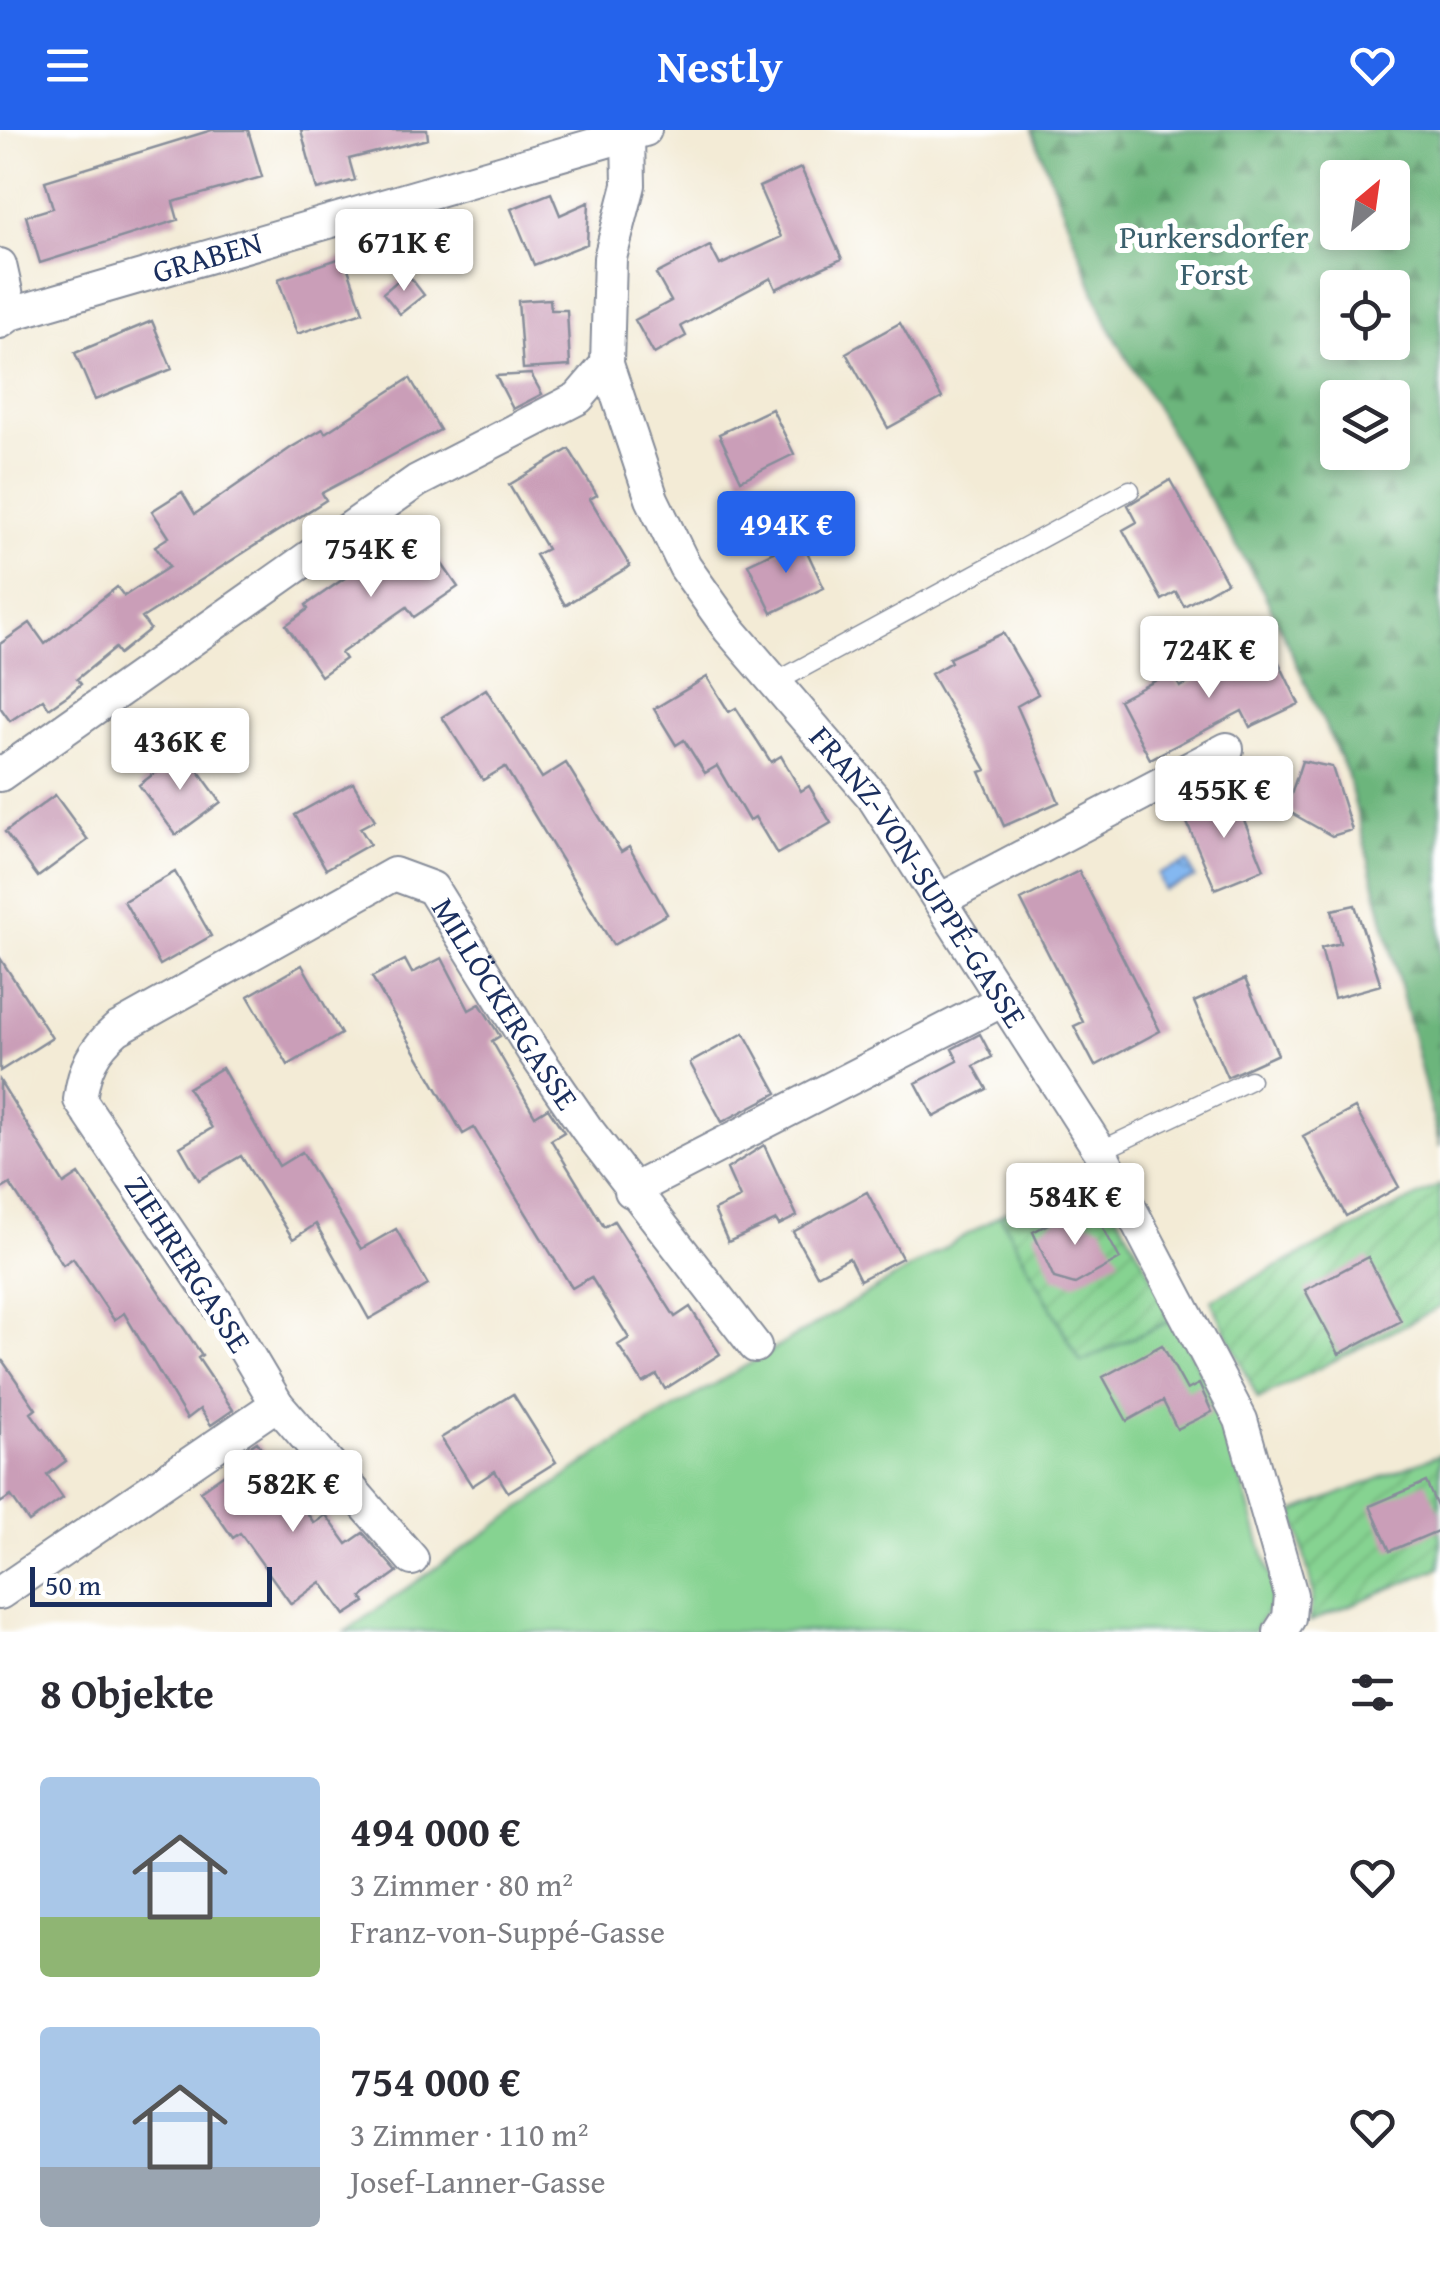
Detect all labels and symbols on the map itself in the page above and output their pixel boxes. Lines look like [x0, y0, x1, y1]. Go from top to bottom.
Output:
north arrow [1320, 160, 1410, 250]
pin: 671K € [323, 209, 485, 294]
park label: Purkersdorfer Forst [1119, 213, 1309, 297]
street label: GRABEN [147, 218, 268, 295]
pin: 494K € [705, 491, 867, 576]
pin: 754K € [290, 515, 452, 600]
pin: 724K € [1128, 616, 1290, 701]
pin: 436K € [99, 708, 261, 793]
street label: FRANZ-VON-SUPPÉ-GASSE [799, 715, 1039, 1037]
pin: 455K € [1143, 756, 1305, 841]
street label: MILLÖCKERGASSE [420, 888, 591, 1119]
pin: 584K € [994, 1163, 1156, 1248]
street label: ZIEHRERGASSE [113, 1166, 263, 1362]
pin: 582K € [212, 1450, 374, 1535]
scale bar [30, 1562, 272, 1606]

